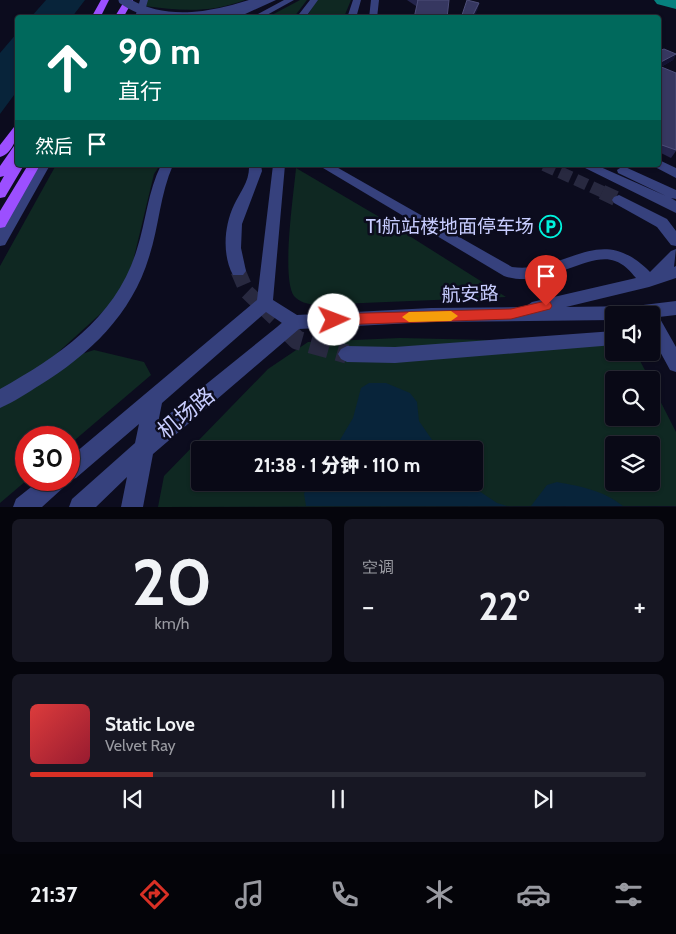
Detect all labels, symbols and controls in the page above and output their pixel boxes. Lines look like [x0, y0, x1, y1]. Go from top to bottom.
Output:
text: 90 m [118, 30, 201, 73]
icon: ahead [35, 35, 100, 100]
text: 直行 [118, 78, 162, 105]
icon: arrive [83, 130, 111, 158]
text: 然后 [35, 135, 73, 158]
parking icon: T1航站楼地面停车场 [538, 214, 562, 238]
place label: T1航站楼地面停车场 [366, 215, 534, 238]
pin [525, 255, 567, 306]
icon: arrive [532, 262, 560, 290]
street label: 航安路 [441, 282, 499, 306]
position arrow [307, 293, 359, 345]
map controls [605, 306, 660, 491]
button: sound [605, 306, 660, 361]
button: search [605, 371, 660, 426]
street label: 机场路 [152, 381, 220, 445]
speed limit sign: 30 [15, 426, 80, 491]
button: layers [605, 436, 660, 491]
text: 21:38 · 1 分钟 · 110 m [254, 454, 420, 477]
text: 20 [132, 542, 212, 621]
text: 空调 [362, 558, 394, 577]
text: 22° [478, 583, 530, 630]
text: − [362, 589, 374, 623]
text: + [634, 589, 646, 623]
text: km/h [154, 614, 190, 633]
text: Static Love [105, 713, 195, 736]
text: Velvet Ray [105, 736, 176, 755]
icon: previous [119, 785, 147, 813]
icon: pause [324, 785, 352, 813]
icon: next [529, 785, 557, 813]
icon: directions [137, 877, 172, 912]
icon: music [232, 877, 267, 912]
icon: phone [327, 877, 362, 912]
icon: climate [422, 877, 457, 912]
icon: car [516, 877, 551, 912]
icon: filters [611, 877, 646, 912]
text: 21:37 [30, 881, 78, 908]

